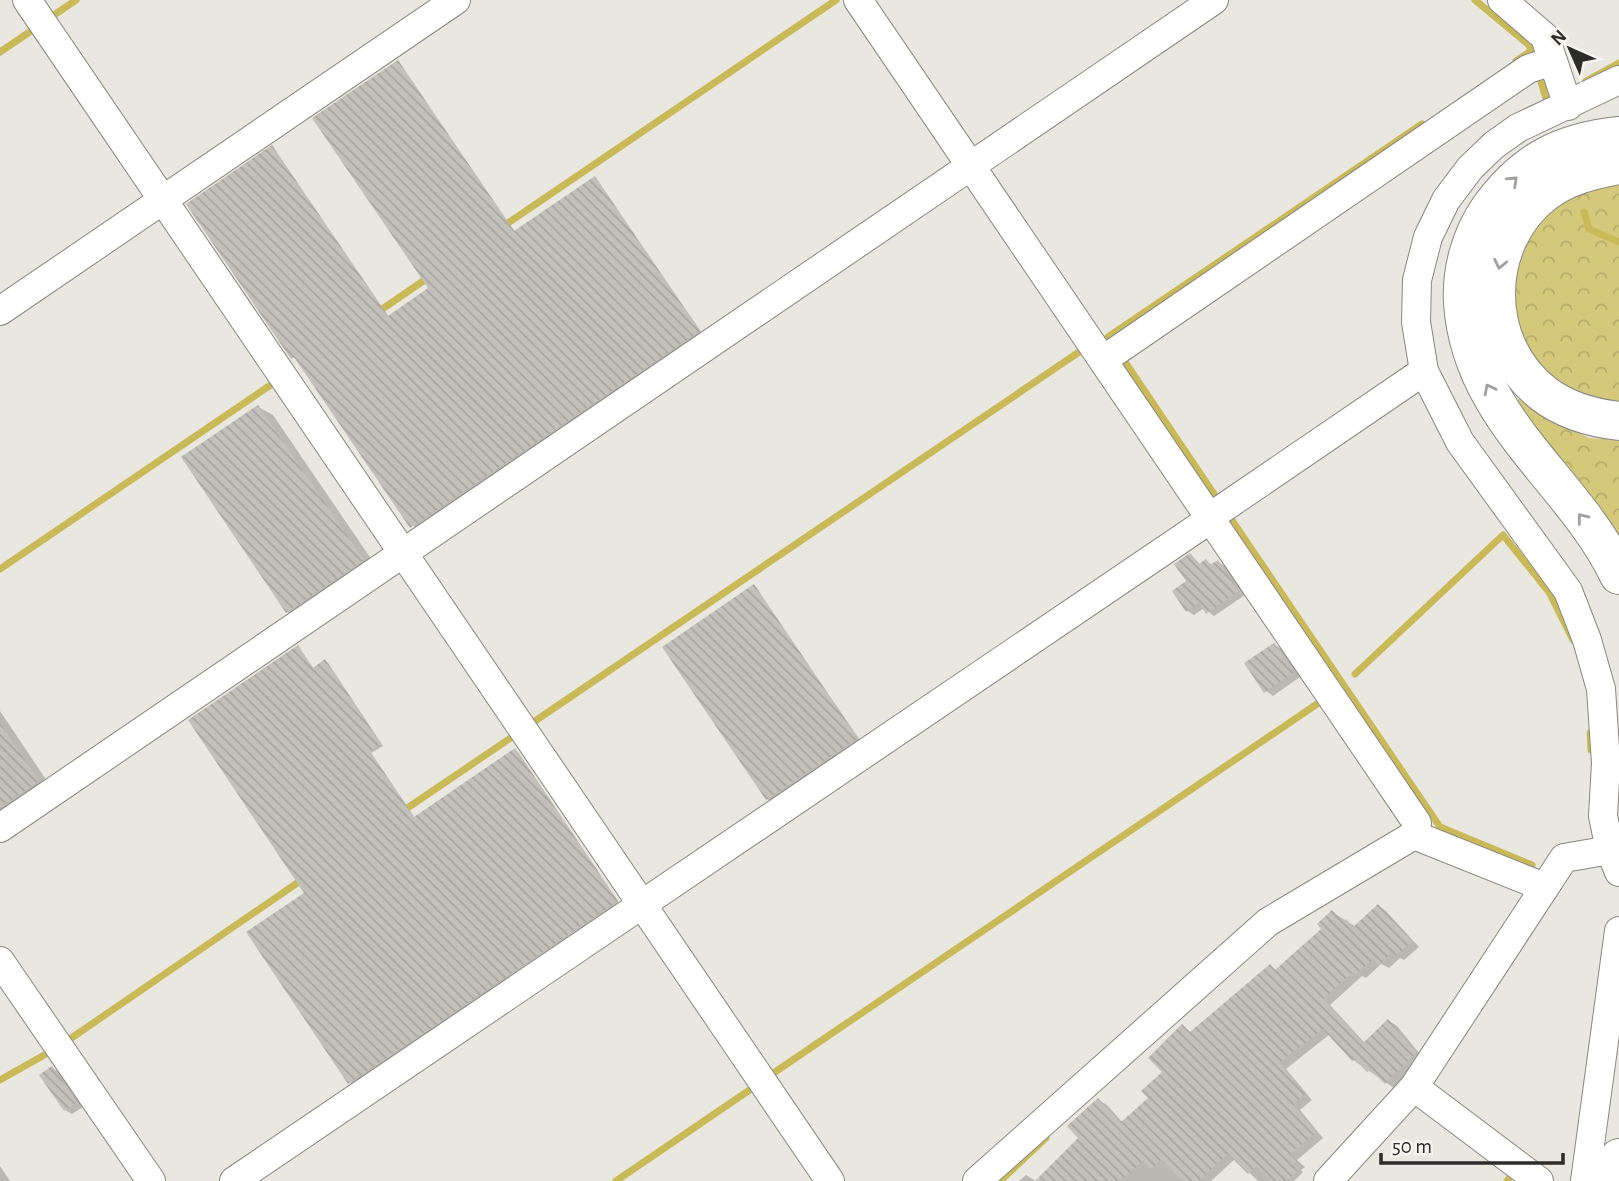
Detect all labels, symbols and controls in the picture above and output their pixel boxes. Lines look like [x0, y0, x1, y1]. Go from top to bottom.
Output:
north arrow [1535, 14, 1605, 84]
text: N [1548, 27, 1570, 49]
one-way arrow [1505, 177, 1518, 189]
one-way arrow [1494, 258, 1508, 270]
one-way arrow [1483, 384, 1497, 396]
one-way arrow [1577, 514, 1590, 526]
scale bar [1381, 1122, 1563, 1166]
text: 50 m [1392, 1136, 1432, 1157]

